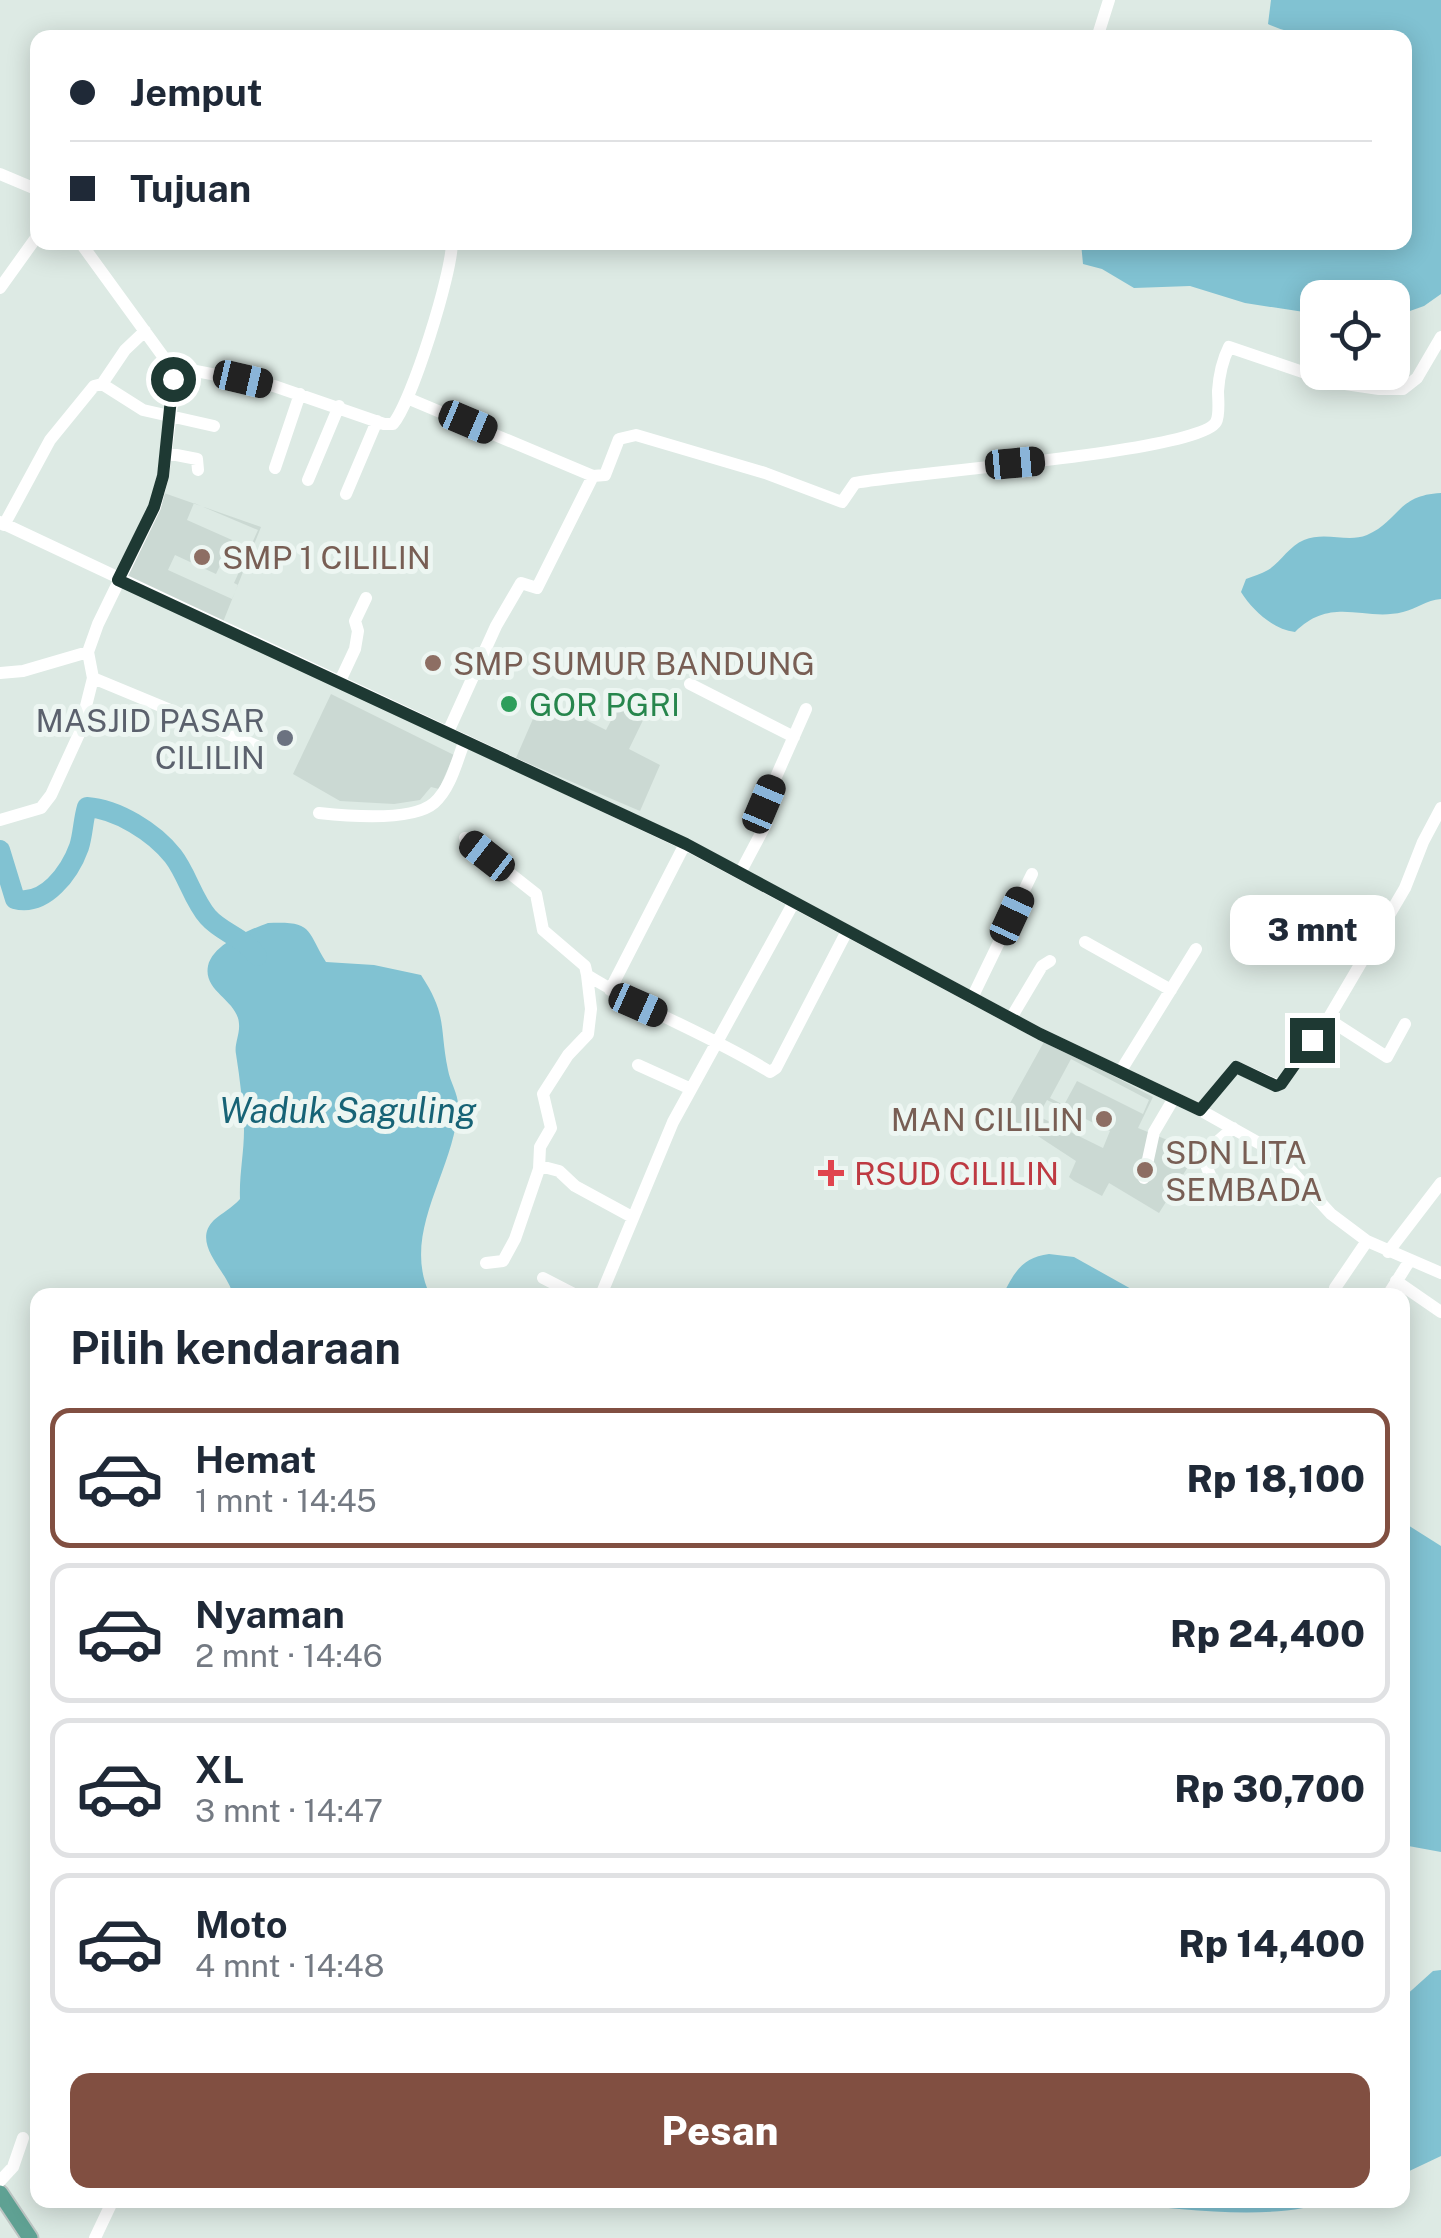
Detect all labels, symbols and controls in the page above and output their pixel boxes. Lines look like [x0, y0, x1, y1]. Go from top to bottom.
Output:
text: Jemput [130, 70, 263, 115]
text: Tujuan [130, 166, 251, 211]
map controls [1300, 280, 1410, 390]
button: locate [1300, 280, 1410, 390]
route start [151, 357, 196, 402]
car [210, 358, 276, 400]
car [435, 396, 501, 448]
car [984, 445, 1046, 481]
place label: SMP 1 CILILIN [222, 539, 431, 576]
marker: SMP 1 CILILIN [191, 546, 213, 568]
place label: SMP SUMUR BANDUNG [453, 645, 815, 682]
marker: SMP SUMUR BANDUNG [422, 652, 444, 674]
place label: GOR PGRI [529, 686, 680, 723]
marker: GOR PGRI [498, 693, 520, 715]
place label: MASJID PASAR CILILIN [36, 702, 265, 776]
marker: MASJID PASAR CILILIN [274, 727, 296, 749]
car [738, 771, 790, 837]
car [454, 826, 520, 886]
car [986, 882, 1038, 950]
callout: 3 mnt [1230, 895, 1394, 965]
text: 3 mnt [1267, 911, 1358, 948]
car [604, 979, 672, 1031]
route end [1290, 1018, 1335, 1063]
water label: Waduk Saguling [219, 1090, 477, 1131]
place label: MAN CILILIN [891, 1101, 1084, 1138]
marker: MAN CILILIN [1093, 1108, 1115, 1130]
place label: SDN LITA SEMBADA [1165, 1134, 1323, 1208]
place label: RSUD CILILIN [854, 1155, 1059, 1192]
marker: SDN LITA SEMBADA [1134, 1159, 1156, 1181]
marker: RSUD CILILIN [818, 1160, 844, 1186]
text: Pilih kendaraan [70, 1321, 401, 1374]
icon: car [75, 1433, 165, 1523]
text: Hemat [195, 1437, 316, 1482]
text: Rp 18,100 [1186, 1456, 1365, 1501]
text: 1 mnt · 14:45 [195, 1482, 377, 1519]
icon: car [75, 1588, 165, 1678]
text: Nyaman [195, 1592, 345, 1637]
text: Rp 24,400 [1170, 1611, 1365, 1656]
text: 2 mnt · 14:46 [195, 1637, 383, 1674]
icon: car [75, 1743, 165, 1833]
text: XL [195, 1747, 244, 1792]
text: Rp 30,700 [1174, 1766, 1365, 1811]
text: 3 mnt · 14:47 [195, 1792, 383, 1829]
icon: car [75, 1898, 165, 1988]
text: Moto [195, 1902, 288, 1947]
text: Rp 14,400 [1178, 1921, 1365, 1966]
text: 4 mnt · 14:48 [195, 1947, 384, 1984]
button: Pesan [70, 2073, 1370, 2188]

